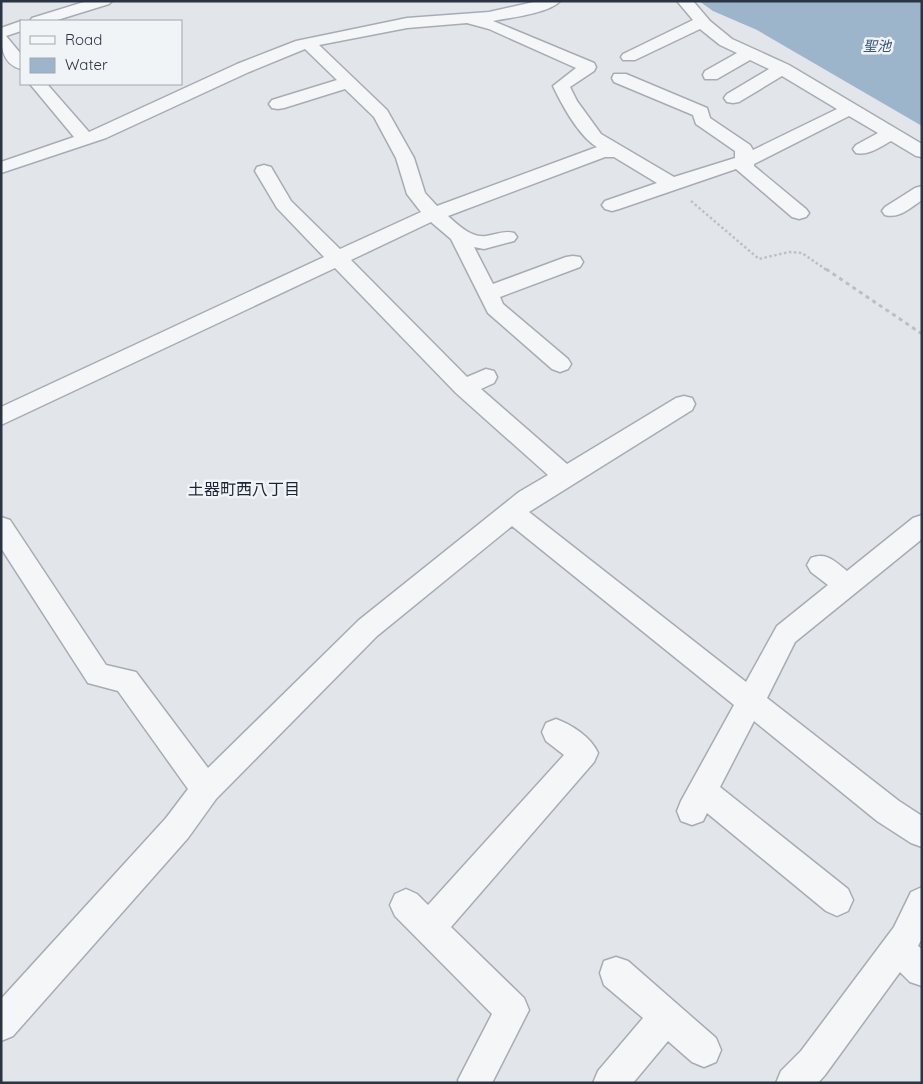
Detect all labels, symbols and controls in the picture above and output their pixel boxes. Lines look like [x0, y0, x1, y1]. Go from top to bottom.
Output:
legend [20, 20, 182, 85]
text: Road [65, 30, 102, 49]
water label: 聖池 [863, 37, 893, 55]
text: Water [65, 55, 108, 74]
district label: 土器町西八丁目 [188, 479, 300, 499]

